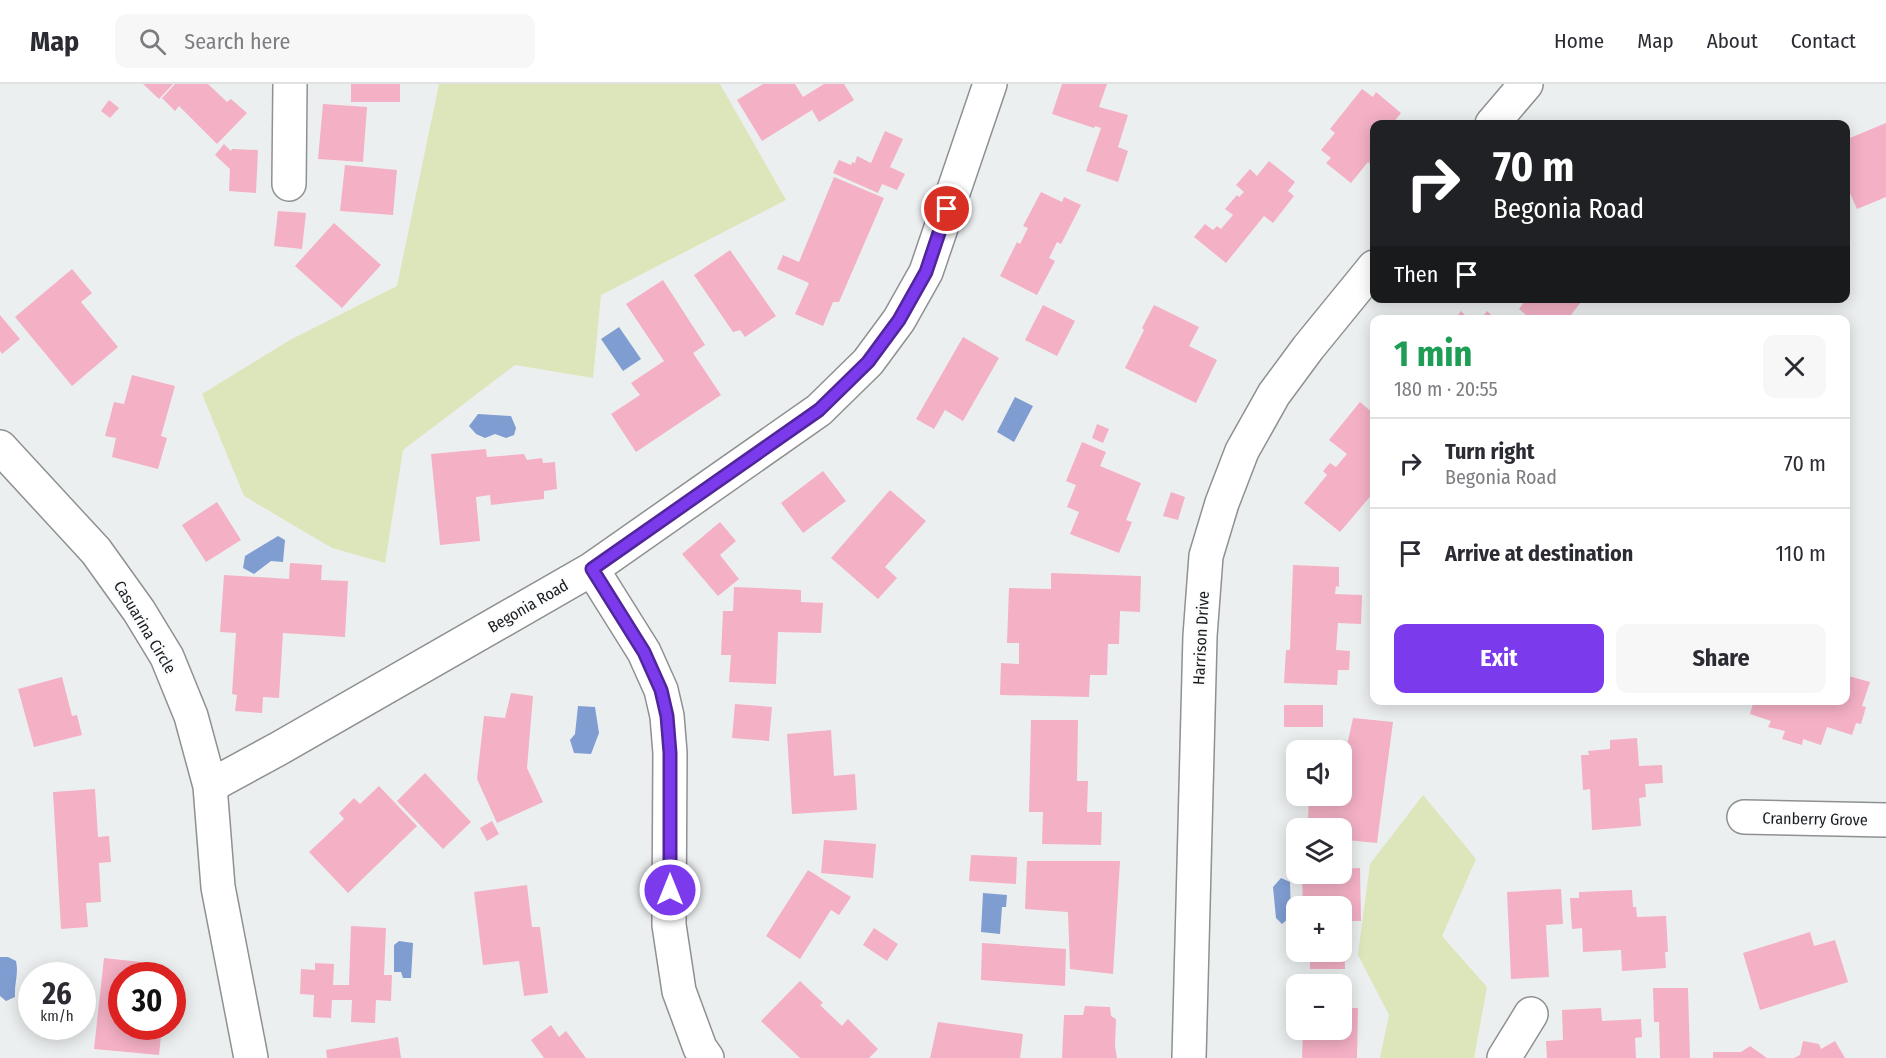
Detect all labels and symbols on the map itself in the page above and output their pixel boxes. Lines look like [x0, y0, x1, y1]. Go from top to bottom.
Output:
pin [921, 183, 972, 234]
street label: Begonia Road [484, 575, 572, 637]
street label: Casuarina Circle [110, 577, 180, 677]
street label: Harrison Drive [1189, 590, 1213, 685]
street label: Cranberry Grove [1762, 809, 1868, 829]
position arrow [638, 858, 702, 922]
speed limit sign: 30 [108, 962, 186, 1040]

